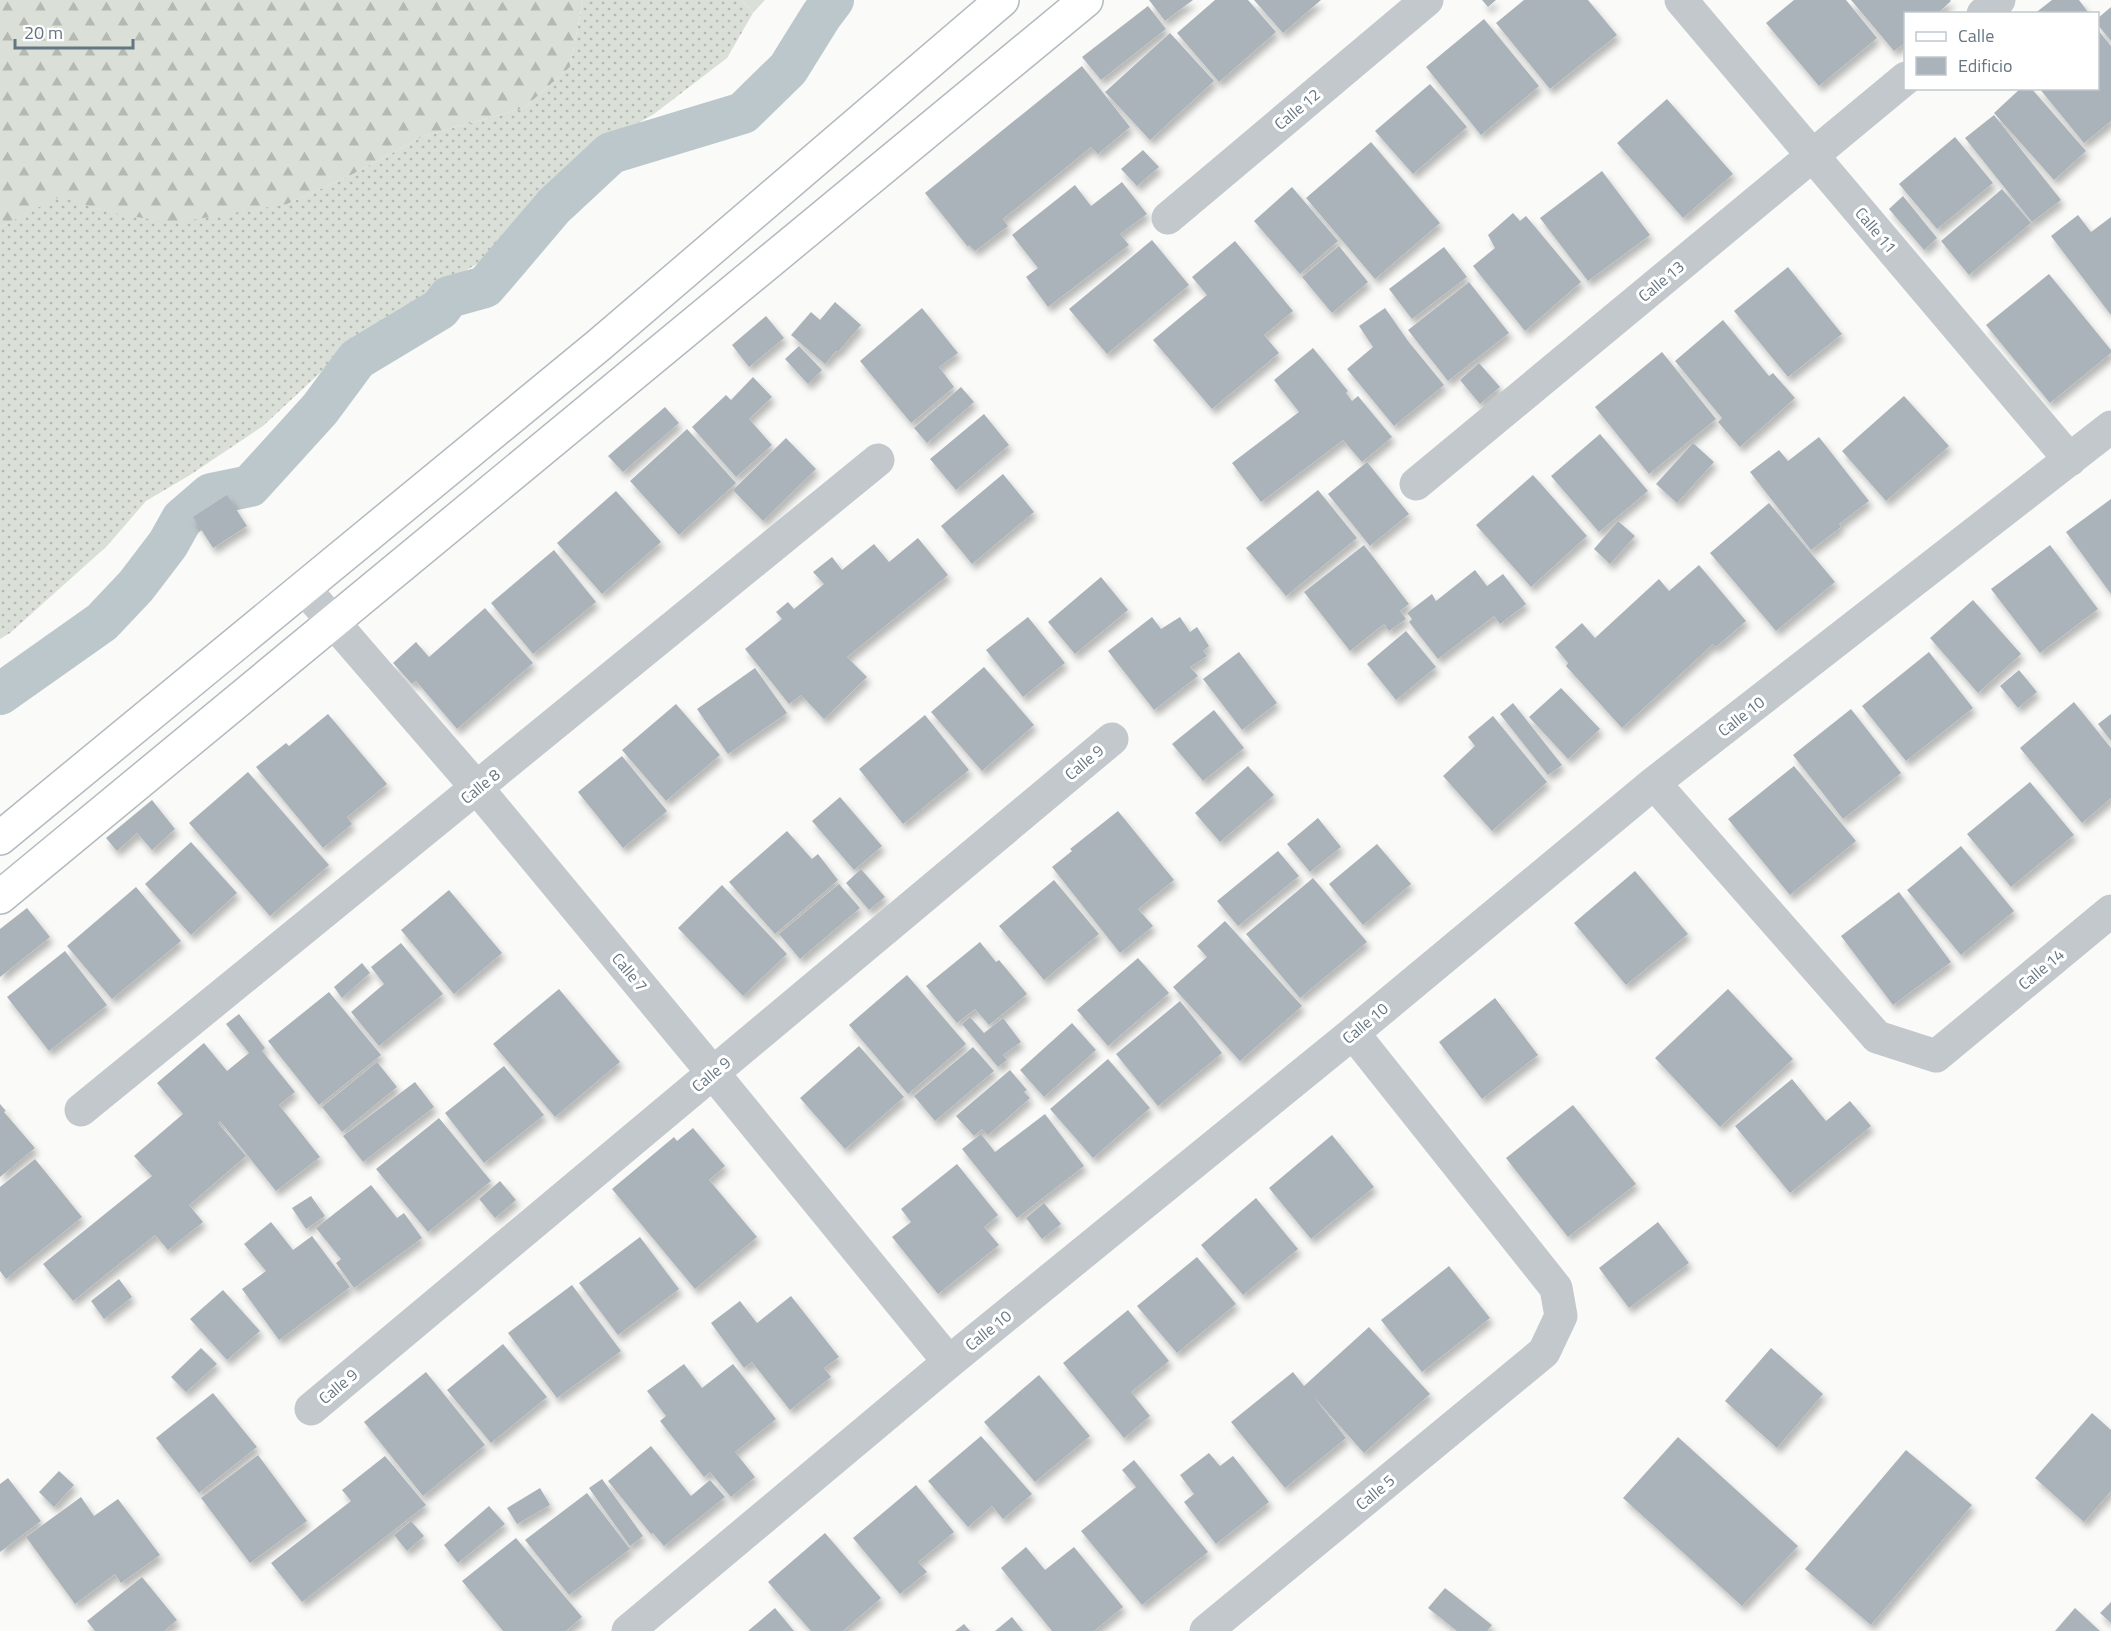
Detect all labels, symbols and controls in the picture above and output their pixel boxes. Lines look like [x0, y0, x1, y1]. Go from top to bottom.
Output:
scale bar [15, 12, 134, 50]
legend [1904, 12, 2099, 90]
text: 20 m [24, 19, 63, 46]
text: Calle [1958, 22, 1994, 49]
text: Edificio [1958, 52, 2012, 79]
street label: Calle 12 [1269, 83, 1325, 135]
street label: Calle 11 [1850, 202, 1902, 258]
street label: Calle 13 [1633, 255, 1689, 307]
street label: Calle 10 [1712, 690, 1770, 742]
street label: Calle 9 [1059, 738, 1109, 786]
street label: Calle 8 [455, 763, 505, 809]
street label: Calle 14 [2013, 943, 2069, 995]
street label: Calle 7 [606, 947, 654, 997]
street label: Calle 10 [1337, 997, 1393, 1049]
street label: Calle 9 [686, 1050, 736, 1098]
street label: Calle 10 [960, 1304, 1016, 1356]
street label: Calle 9 [313, 1362, 363, 1410]
street label: Calle 5 [1350, 1468, 1400, 1516]

